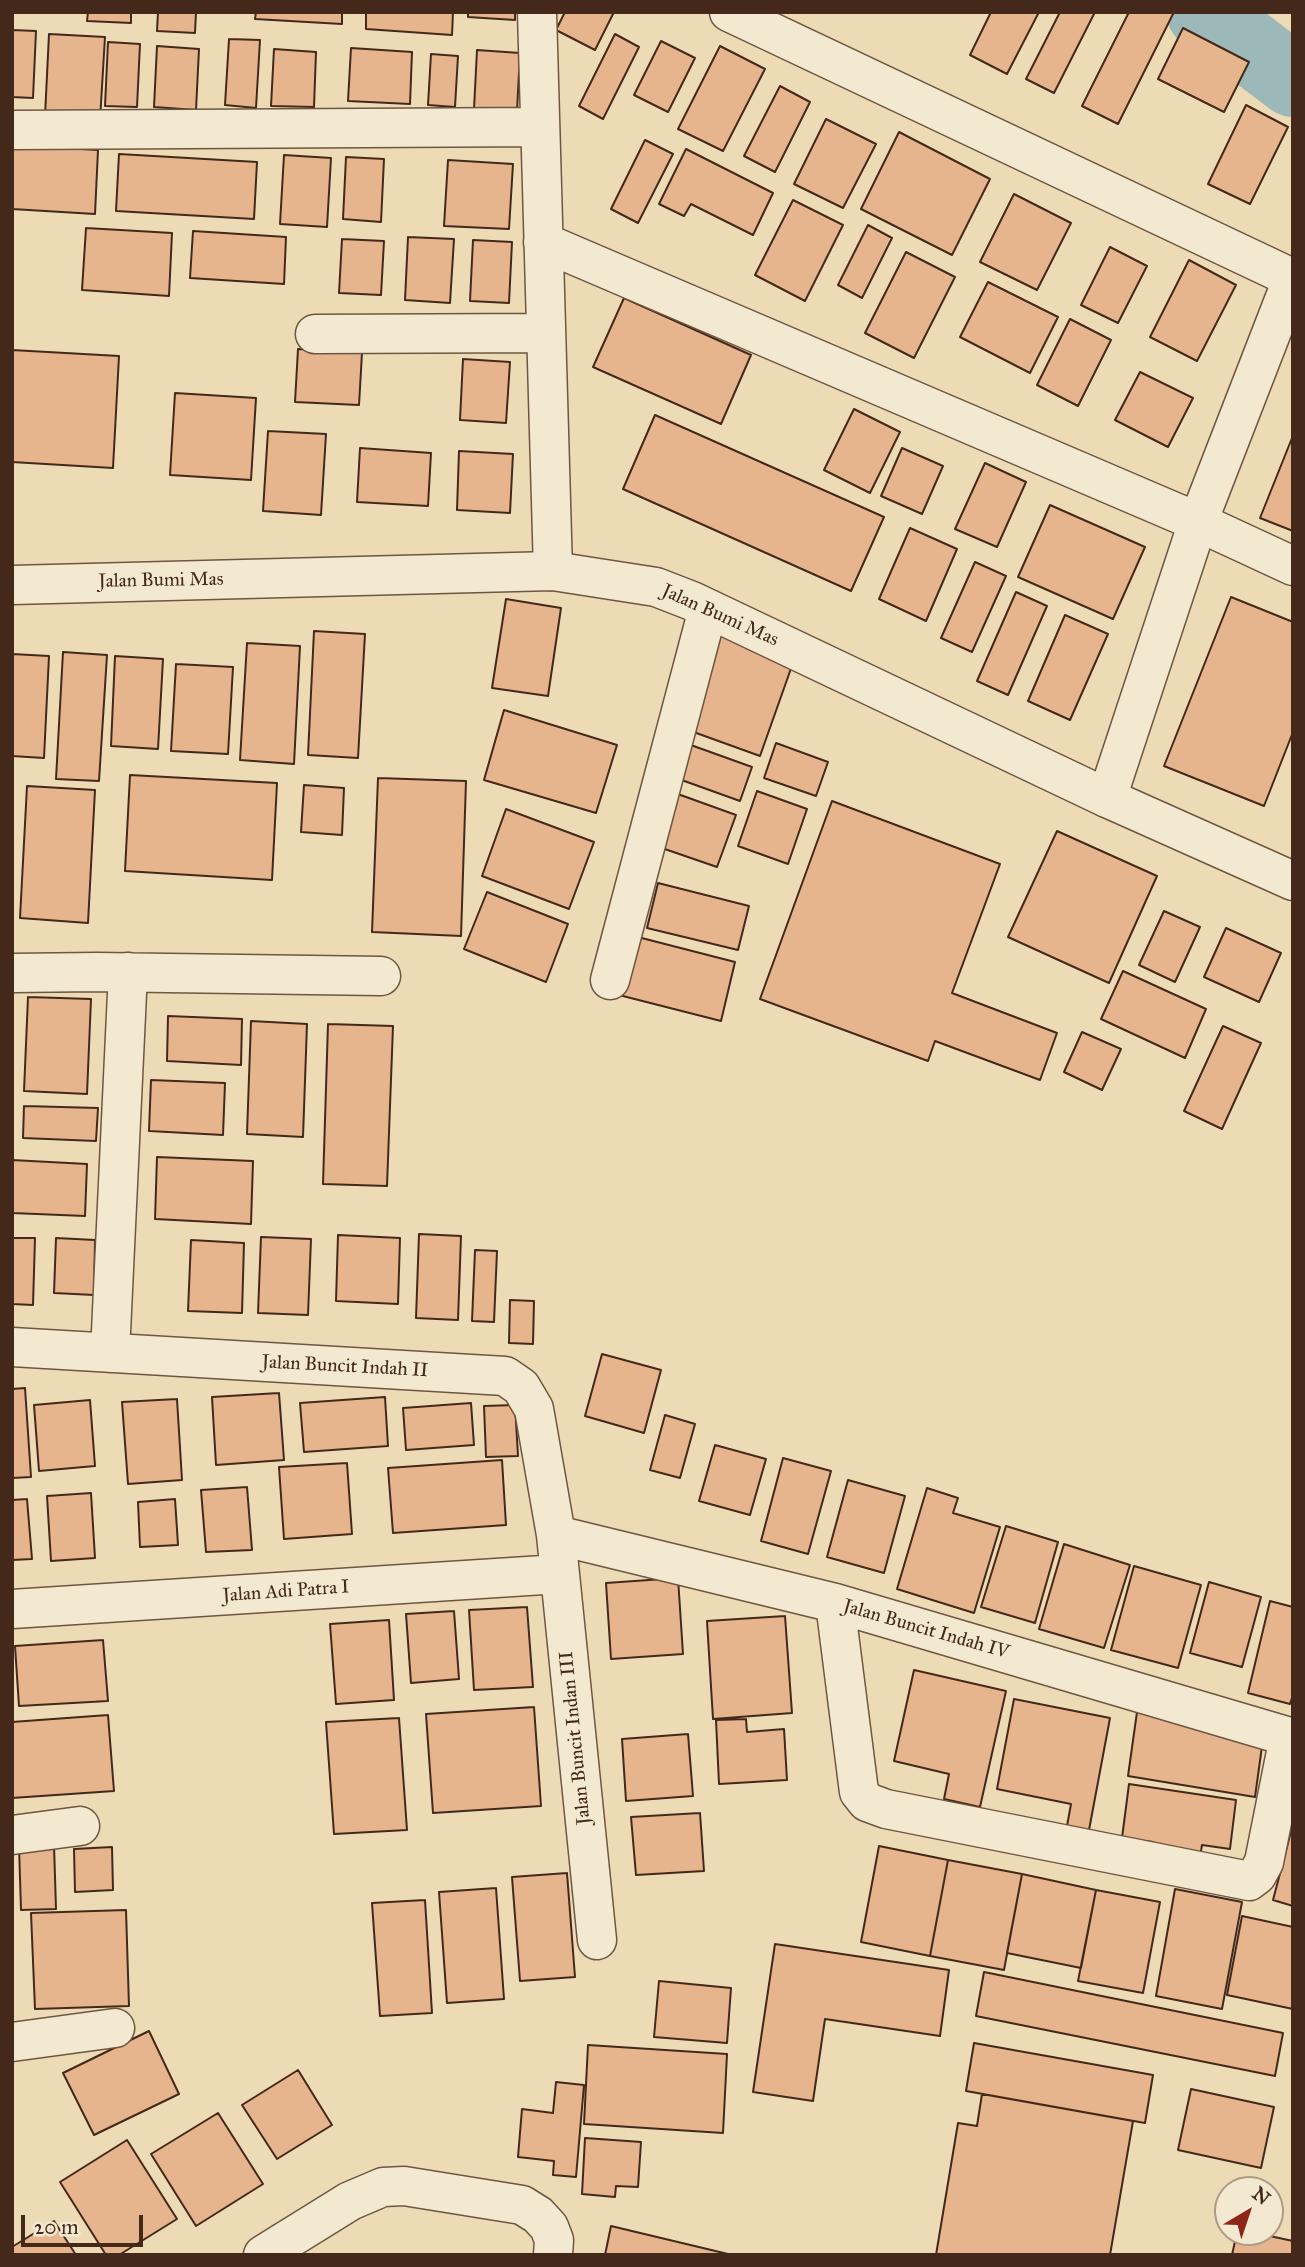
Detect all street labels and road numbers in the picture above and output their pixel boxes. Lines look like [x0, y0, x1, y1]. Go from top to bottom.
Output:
street label: Jalan Bumi Mas [98, 569, 224, 593]
street label: Jalan Bumi Mas [658, 580, 782, 652]
street label: Jalan Buncit Indah II [261, 1351, 429, 1383]
street label: Jalan Adi Patra I [222, 1576, 350, 1608]
street label: Jalan Buncit Indah IV [840, 1595, 1012, 1665]
street label: Jalan Buncit Indan III [556, 1650, 596, 1826]

